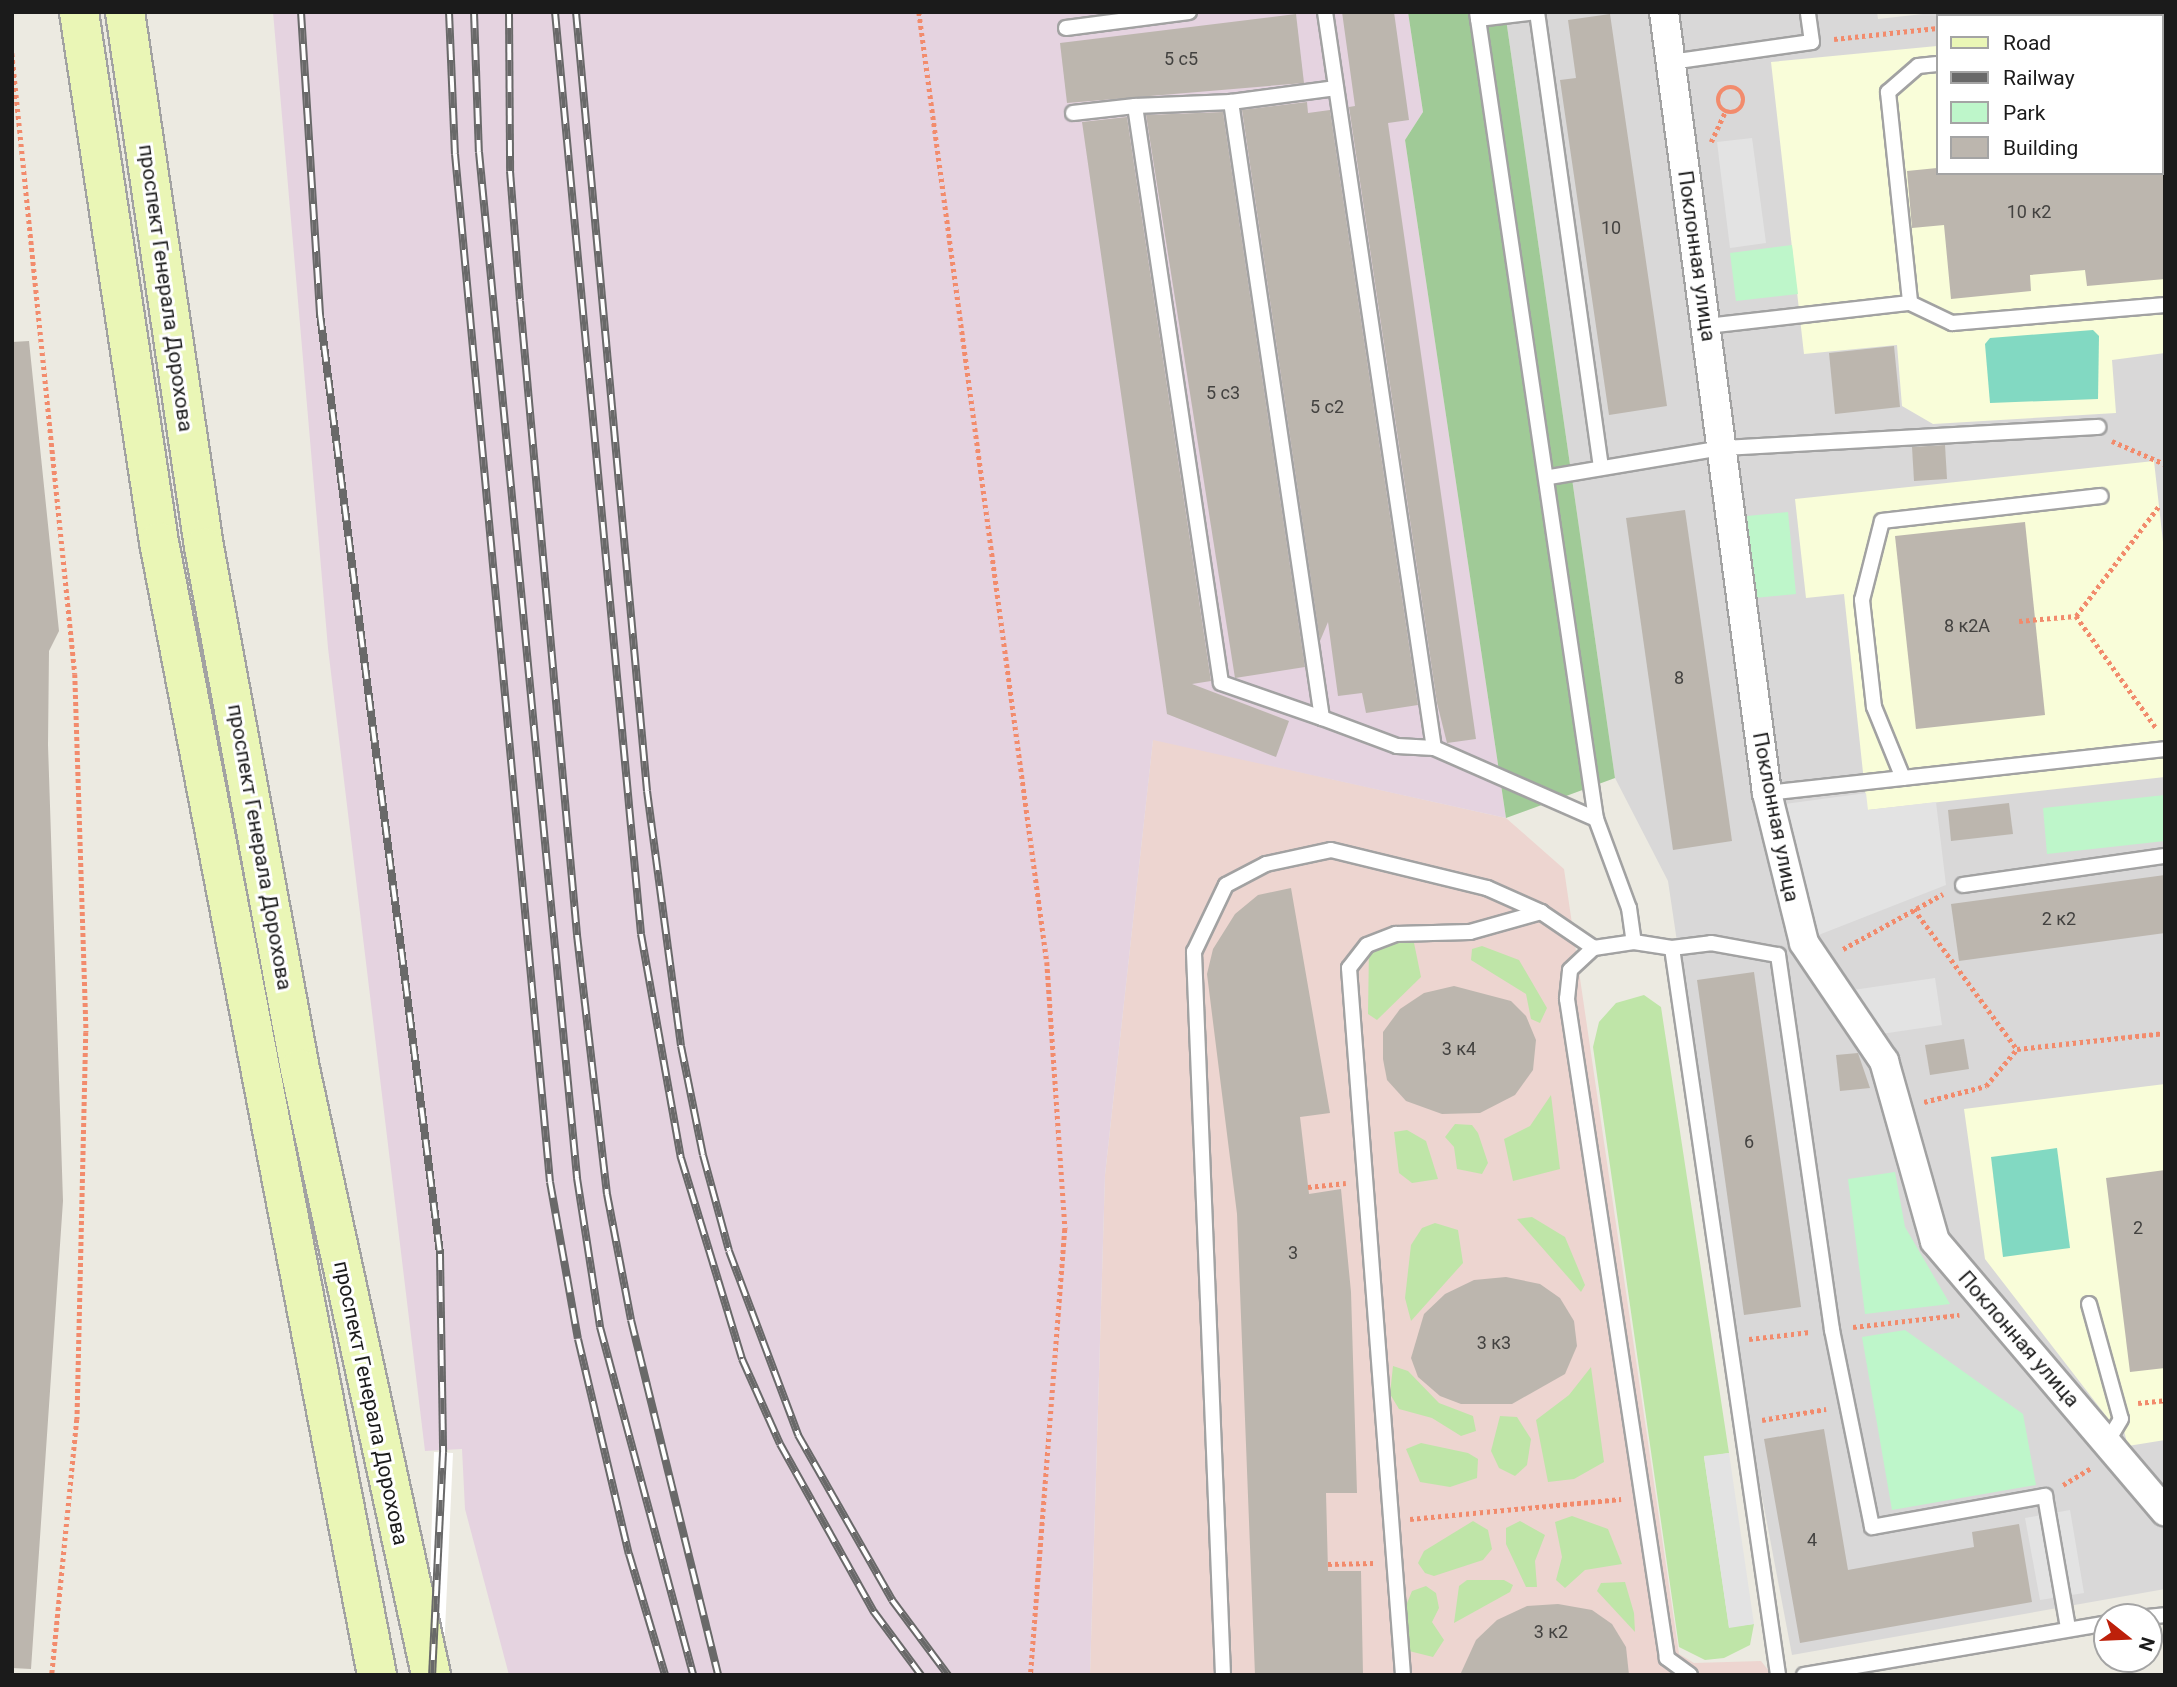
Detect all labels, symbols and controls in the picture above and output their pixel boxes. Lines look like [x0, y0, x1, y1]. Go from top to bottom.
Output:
legend [1936, 14, 2163, 175]
text: Road [2003, 31, 2051, 55]
house number: 5 с5 [1164, 48, 1198, 70]
text: Railway [2003, 66, 2075, 90]
text: Park [2003, 101, 2045, 125]
text: Building [2003, 136, 2078, 160]
street label: проспект Генерала Дорохова [133, 143, 199, 433]
street label: Поклонная улица [1673, 169, 1721, 343]
house number: 10 к2 [2007, 201, 2051, 223]
house number: 10 [1601, 217, 1621, 239]
house number: 5 с3 [1206, 382, 1240, 404]
house number: 5 с2 [1310, 396, 1344, 418]
house number: 8 к2А [1944, 615, 1990, 637]
house number: 8 [1674, 667, 1684, 689]
street label: проспект Генерала Дорохова [222, 702, 298, 992]
street label: Поклонная улица [1747, 730, 1805, 904]
house number: 2 к2 [2042, 908, 2076, 930]
house number: 3 к4 [1442, 1038, 1476, 1060]
house number: 6 [1744, 1131, 1754, 1153]
house number: 2 [2133, 1217, 2143, 1239]
house number: 3 [1288, 1242, 1298, 1264]
street label: проспект Генерала Дорохова [329, 1259, 413, 1547]
street label: Поклонная улица [1953, 1266, 2085, 1412]
house number: 3 к3 [1477, 1332, 1511, 1354]
house number: 4 [1807, 1529, 1817, 1551]
north arrow [2093, 1603, 2163, 1673]
house number: 3 к2 [1534, 1621, 1568, 1643]
text: N [2134, 1634, 2160, 1654]

